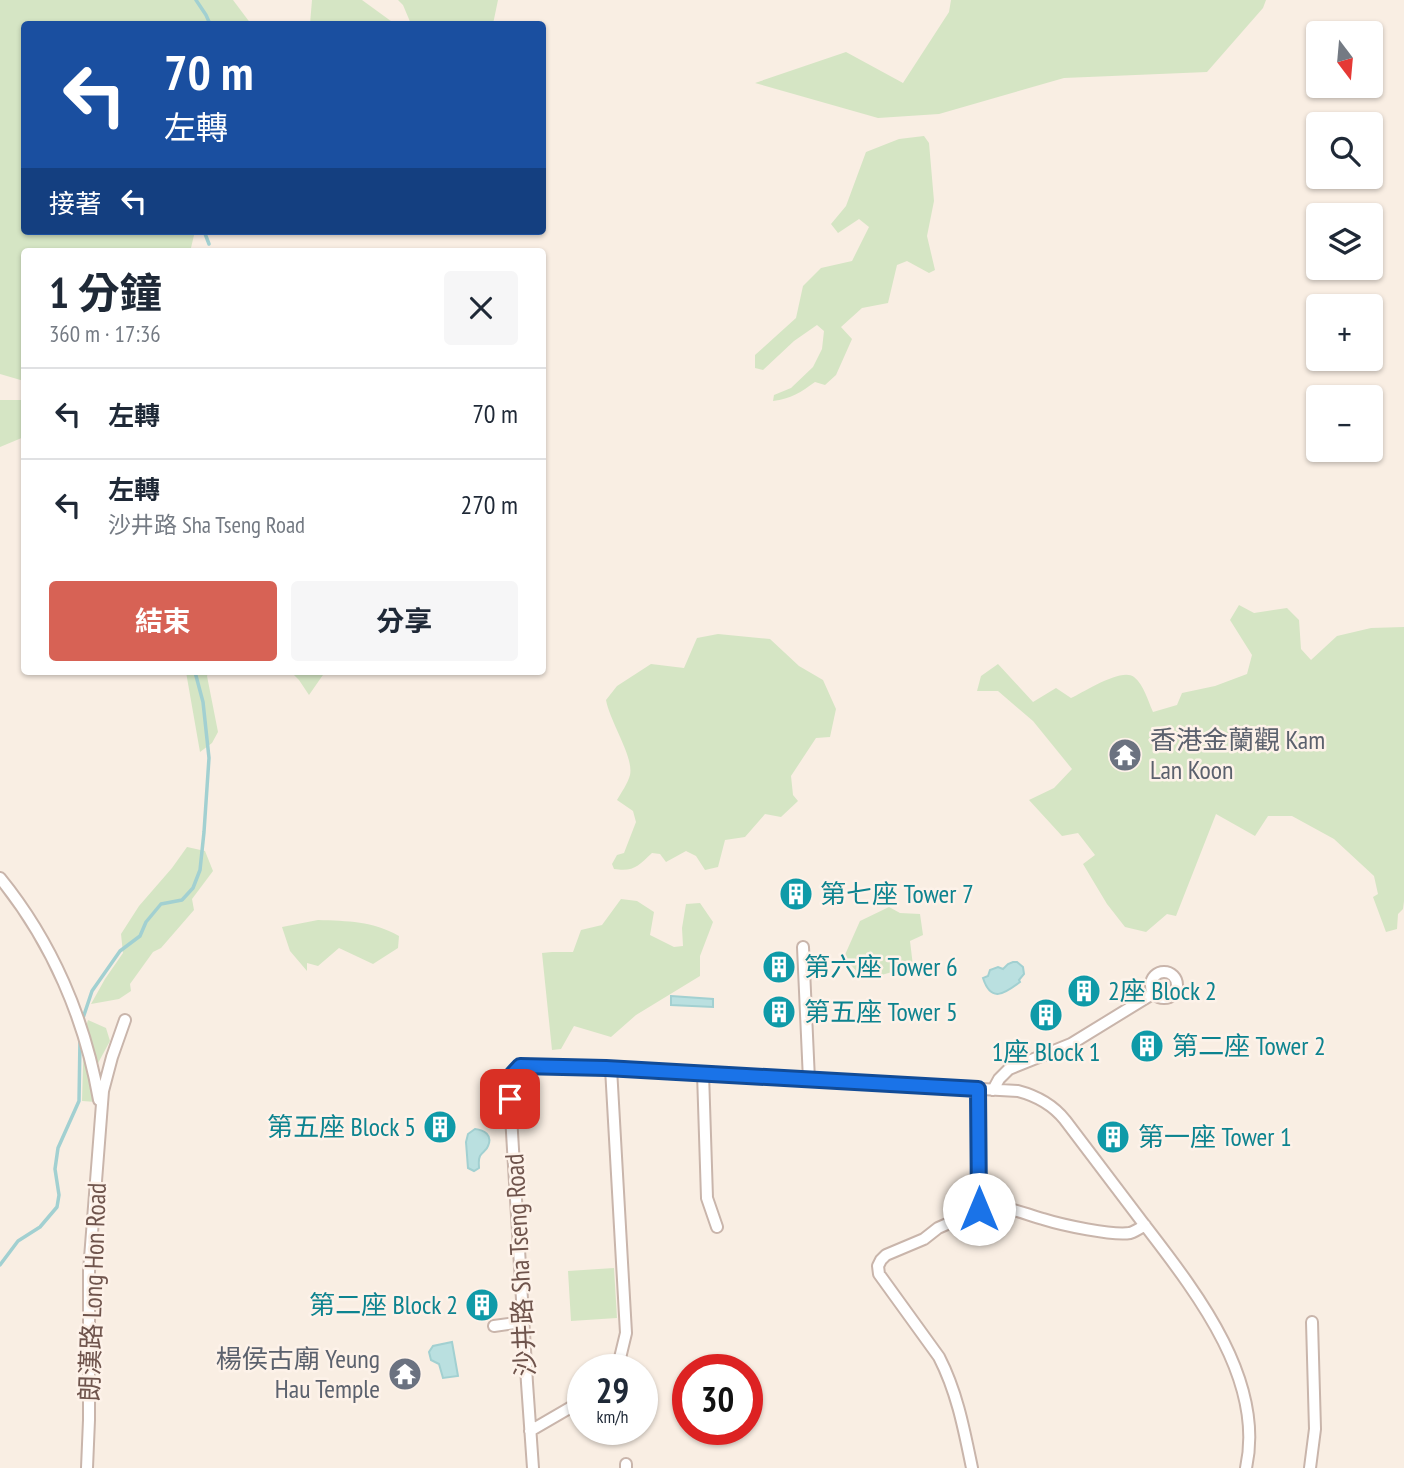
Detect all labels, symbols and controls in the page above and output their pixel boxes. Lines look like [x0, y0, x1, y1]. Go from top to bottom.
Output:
north arrow [1306, 21, 1382, 98]
map controls [1306, 21, 1383, 462]
text: 70 m [164, 40, 253, 104]
icon: left [49, 49, 140, 140]
text: 左轉 [164, 106, 228, 148]
button: search [1306, 112, 1383, 189]
icon: left [115, 182, 153, 220]
text: 接著 [49, 187, 101, 220]
button: layers [1306, 203, 1383, 280]
text: 1 分鐘 [49, 265, 162, 320]
button: close [444, 271, 518, 345]
button: + [1306, 294, 1383, 371]
text: 360 m · 17:36 [49, 319, 161, 348]
button: − [1306, 385, 1383, 462]
icon: left [49, 395, 87, 433]
text: 70 m [472, 397, 518, 430]
text: 左轉 [108, 399, 160, 432]
text: 左轉 [108, 473, 160, 506]
icon: left [49, 486, 87, 524]
text: 270 m [460, 488, 518, 521]
text: 沙井路 Sha Tseng Road [108, 510, 305, 539]
button: 結束 [49, 581, 277, 661]
button: 分享 [291, 581, 518, 661]
place label: 香港金蘭觀 Kam Lan Koon [1150, 723, 1325, 786]
temple icon: 香港金蘭觀 Kam Lan Koon [1106, 736, 1144, 774]
building icon: 第七座 Tower 7 [777, 875, 815, 913]
place label: 第七座 Tower 7 [820, 877, 974, 910]
building icon: 第六座 Tower 6 [760, 948, 798, 986]
place label: 第六座 Tower 6 [804, 950, 958, 983]
building icon: 2座 Block 2 [1065, 972, 1103, 1010]
place label: 2座 Block 2 [1108, 974, 1217, 1007]
building icon: 第五座 Tower 5 [760, 993, 798, 1031]
place label: 第五座 Tower 5 [804, 995, 958, 1028]
building icon: 1座 Block 1 [1027, 996, 1065, 1034]
building icon: 第二座 Tower 2 [1128, 1027, 1166, 1065]
place label: 第二座 Tower 2 [1172, 1029, 1326, 1062]
place label: 1座 Block 1 [992, 1035, 1100, 1068]
pin [480, 1069, 540, 1129]
icon: arrive [491, 1080, 529, 1118]
building icon: 第五座 Block 5 [421, 1108, 459, 1146]
place label: 第五座 Block 5 [267, 1110, 416, 1143]
building icon: 第一座 Tower 1 [1094, 1118, 1132, 1156]
place label: 第一座 Tower 1 [1138, 1120, 1292, 1153]
street label: 沙井路 Sha Tseng Road [497, 1153, 542, 1377]
position arrow [942, 1172, 1016, 1246]
street label: 朗漢路 Long Hon Road [72, 1182, 113, 1402]
building icon: 第二座 Block 2 [463, 1286, 501, 1324]
place label: 第二座 Block 2 [309, 1288, 458, 1321]
place label: 楊侯古廟 Yeung Hau Temple [216, 1342, 380, 1405]
speed limit sign: 30 [672, 1354, 763, 1445]
temple icon: 楊侯古廟 Yeung Hau Temple [386, 1355, 424, 1393]
text: 29 [596, 1367, 629, 1413]
text: km/h [597, 1405, 628, 1428]

